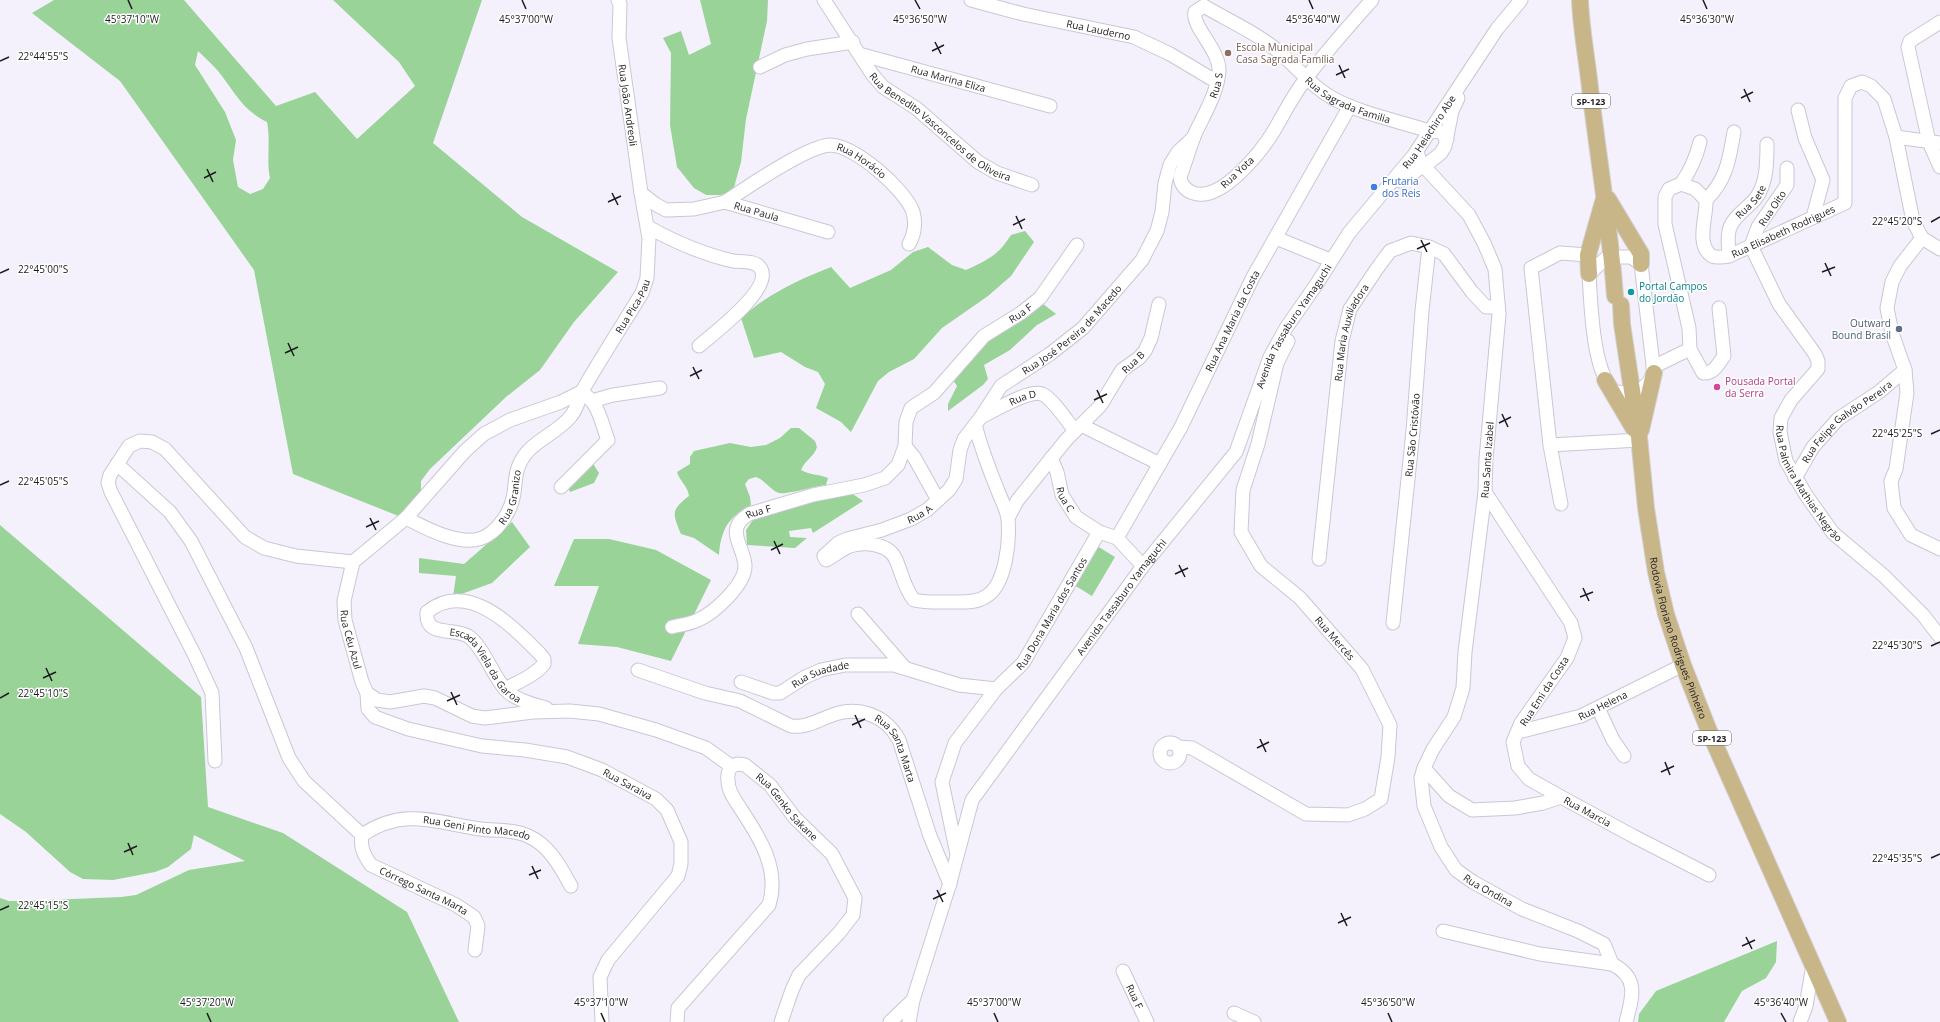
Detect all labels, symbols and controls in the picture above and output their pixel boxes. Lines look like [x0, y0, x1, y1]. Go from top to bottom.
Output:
text: 45°37'10"W [105, 12, 160, 26]
text: 45°37'00"W [499, 12, 554, 26]
text: 45°36'50"W [893, 12, 948, 26]
text: 45°36'40"W [1286, 12, 1341, 26]
text: 45°36'30"W [1680, 12, 1735, 26]
street label: Rua Lauderno [1065, 16, 1132, 43]
place label: Escola Municipal Casa Sagrada Família [1236, 40, 1334, 66]
marker: Escola Municipal Casa Sagrada Família [1223, 48, 1233, 58]
text: 22°44'55"S [18, 49, 68, 63]
street label: Rua Marina Eliza [909, 61, 987, 95]
street label: Rua João Andreoli [615, 63, 641, 147]
street label: Rua Benedito Vasconcelos de Oliveira [866, 69, 1013, 184]
street label: Rua S [1206, 72, 1226, 100]
street label: Rua Sagrada Familia [1302, 73, 1392, 126]
street label: Rua Heiachiro Abe [1399, 92, 1459, 171]
road number: SP-123 [1572, 94, 1610, 108]
street label: Rua Horácio [835, 139, 890, 182]
street label: Rua Yota [1217, 153, 1257, 191]
place label: Frutaria dos Reis [1382, 174, 1421, 200]
marker: Frutaria dos Reis [1369, 182, 1379, 192]
street label: Rua Sete [1732, 183, 1769, 222]
street label: Rua Oito [1755, 187, 1789, 229]
street label: Rua Paula [732, 198, 781, 224]
street label: Rua Elisabeth Rodrigues [1729, 201, 1837, 261]
text: 22°45'20"S [1872, 214, 1922, 228]
street label: Avenida Tassaburo Yamaguchi [1252, 261, 1335, 390]
text: 22°45'00"S [18, 262, 68, 276]
street label: Rua Ana Maria da Costa [1202, 267, 1263, 374]
street label: Rua Pica-Pau [612, 277, 653, 336]
place label: Portal Campos do Jordão [1639, 279, 1708, 305]
street label: Rua Maria Auxiliadora [1331, 281, 1372, 382]
street label: Rua José Pereira de Macedo [1019, 282, 1125, 378]
marker: Portal Campos do Jordão [1626, 287, 1636, 297]
street label: Rua F [1006, 300, 1035, 326]
place label: Outward Bound Brasil [1832, 316, 1891, 342]
marker: Outward Bound Brasil [1894, 324, 1904, 334]
street label: Rua B [1118, 348, 1148, 376]
place label: Pousada Portal da Serra [1725, 374, 1796, 400]
street label: Rua Felipe Galvão Pereira [1798, 377, 1895, 465]
marker: Pousada Portal da Serra [1712, 382, 1722, 392]
street label: Rua D [1007, 386, 1037, 409]
street label: Rua São Cristóvão [1401, 393, 1423, 478]
street label: Rua Santa Izabel [1477, 421, 1497, 499]
street label: Rua Palmira Mathias Negrão [1773, 425, 1845, 545]
text: 22°45'25"S [1872, 426, 1922, 440]
street label: Rua Granizo [495, 468, 524, 527]
text: 22°45'05"S [18, 474, 68, 488]
street label: Rua C [1053, 486, 1078, 514]
street label: Rua F [743, 501, 773, 522]
street label: Rua A [905, 501, 936, 527]
street label: Avenida Tassaburo Yamaguchi [1073, 536, 1169, 658]
street label: Rua Dona Maria dos Santos [1013, 554, 1090, 673]
street label: Rodovia Floriano Rodrigues Pinheiro [1647, 556, 1711, 721]
street label: Rua Céu Azul [337, 610, 365, 671]
street label: Rua Mercês [1312, 613, 1358, 663]
street label: Escada Viela da Garoa [449, 625, 523, 706]
text: 22°45'30"S [1872, 638, 1922, 652]
street label: Rua Emi da Costa [1516, 653, 1572, 729]
street label: Rua Suadade [789, 658, 849, 691]
text: 22°45'10"S [18, 686, 68, 700]
street label: Rua Helena [1575, 687, 1629, 723]
street label: Rua Santa Marta [872, 711, 919, 784]
road number: SP-123 [1693, 731, 1731, 745]
street label: Rua Saraiva [600, 765, 655, 803]
street label: Rua Genko Sakane [753, 770, 821, 844]
street label: Rua Marcia [1561, 793, 1614, 830]
street label: Rua Geni Pinto Macedo [422, 812, 533, 843]
text: 22°45'35"S [1872, 851, 1922, 865]
street label: Córrego Santa Marta [377, 863, 471, 918]
street label: Rua Ondina [1461, 871, 1516, 910]
text: 22°45'15"S [18, 898, 68, 912]
street label: Rua F [1123, 982, 1147, 1011]
text: 45°37'20"W [180, 995, 235, 1009]
text: 45°37'10"W [574, 995, 629, 1009]
text: 45°37'00"W [967, 995, 1022, 1009]
text: 45°36'50"W [1361, 995, 1416, 1009]
text: 45°36'40"W [1754, 995, 1809, 1009]

